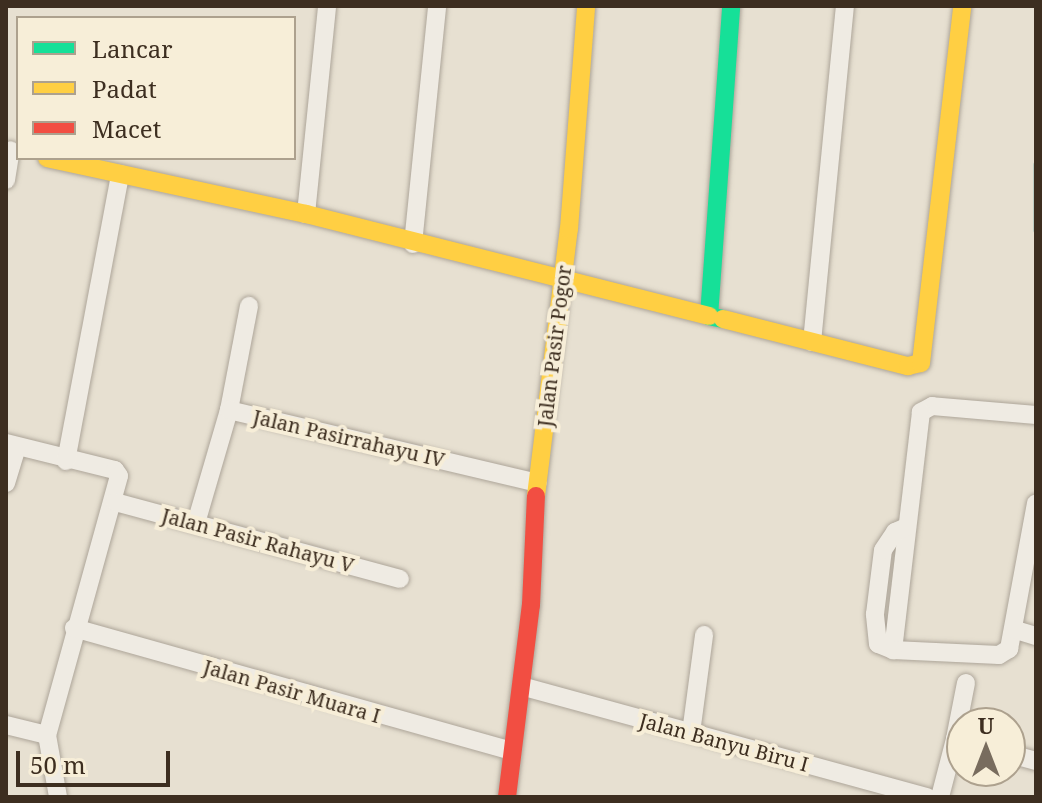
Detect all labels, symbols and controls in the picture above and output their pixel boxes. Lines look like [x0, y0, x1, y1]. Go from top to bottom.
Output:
legend [16, 16, 296, 160]
text: Lancar [92, 32, 173, 65]
text: Padat [92, 72, 157, 105]
text: Macet [92, 112, 161, 145]
street label: Jalan Pasir Pogor [532, 264, 576, 428]
street label: Jalan Pasirrahayu IV [251, 404, 447, 472]
street label: Jalan Pasir Rahayu V [159, 503, 357, 577]
street label: Jalan Pasir Muara I [201, 654, 383, 728]
north arrow [946, 707, 1026, 787]
street label: Jalan Banyu Biru I [637, 708, 811, 776]
text: U [978, 710, 994, 740]
scale bar [20, 735, 174, 785]
text: 50 m [30, 748, 86, 781]

